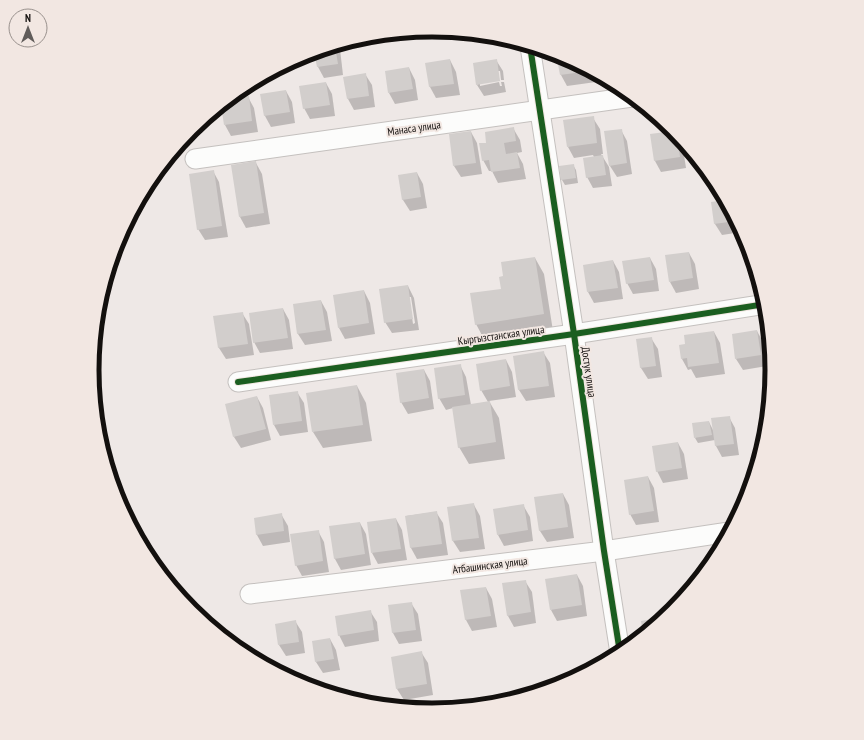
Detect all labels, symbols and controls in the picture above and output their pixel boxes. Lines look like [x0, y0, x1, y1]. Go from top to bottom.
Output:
north arrow [8, 8, 48, 48]
text: N [25, 11, 31, 25]
street label: Манаса улица [386, 117, 442, 139]
street label: Кыргызстанская улица [457, 322, 545, 348]
street label: Достук улица [579, 346, 599, 398]
street label: Атбашинская улица [452, 553, 528, 577]

